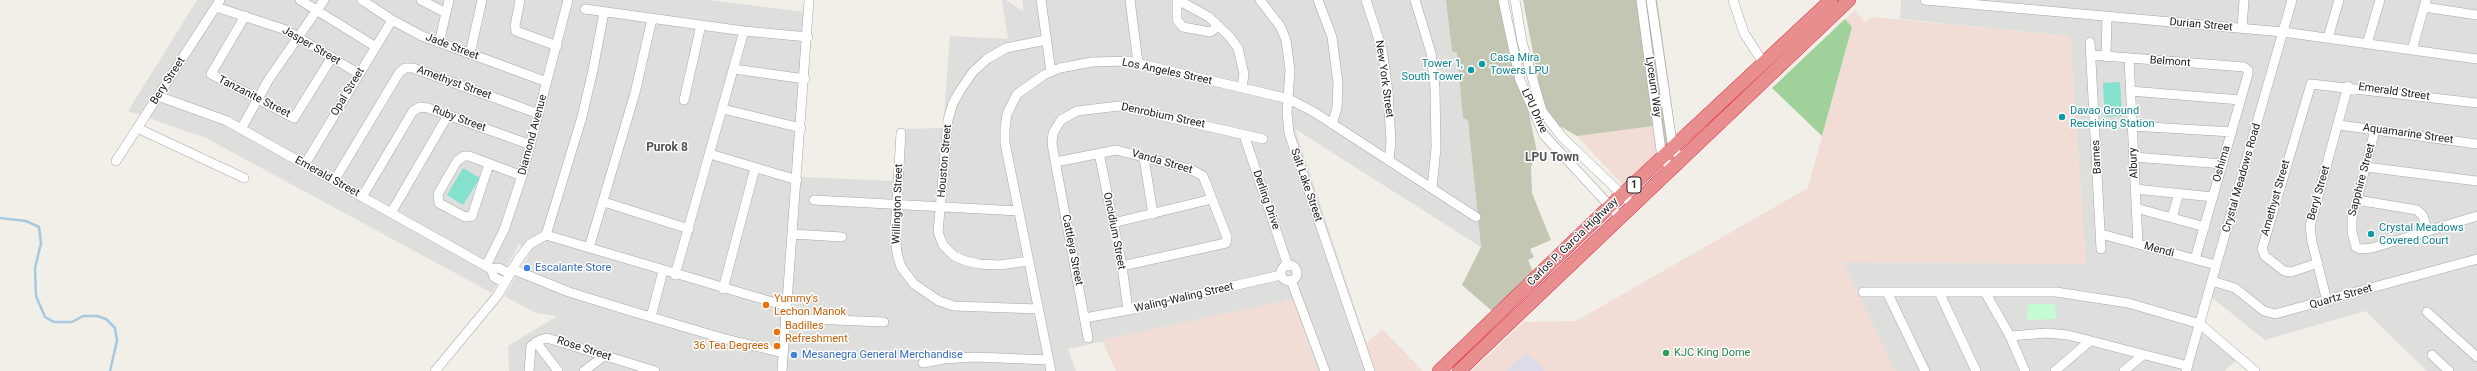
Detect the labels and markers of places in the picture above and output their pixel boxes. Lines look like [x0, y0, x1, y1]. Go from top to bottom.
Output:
place label: Casa Mira Towers LPU [1490, 51, 1549, 77]
place label: Tower 1, South Tower [1402, 57, 1463, 83]
marker: Casa Mira Towers LPU [1477, 59, 1487, 69]
marker: Tower 1, South Tower [1466, 65, 1476, 75]
place label: Davao Ground Receiving Station [2070, 104, 2155, 130]
marker: Davao Ground Receiving Station [2057, 112, 2067, 122]
place label: Crystal Meadows Covered Court [2379, 221, 2464, 247]
marker: Crystal Meadows Covered Court [2366, 229, 2376, 239]
place label: Escalante Store [535, 261, 611, 275]
marker: Escalante Store [522, 263, 532, 273]
place label: Yummy's Lechon Manok [774, 292, 846, 318]
marker: Yummy's Lechon Manok [761, 300, 771, 310]
place label: Badilles Refreshment [785, 319, 848, 345]
marker: Badilles Refreshment [772, 327, 782, 337]
place label: 36 Tea Degrees [693, 339, 769, 353]
marker: 36 Tea Degrees [772, 341, 782, 351]
place label: KJC King Dome [1674, 346, 1750, 360]
place label: Mesanegra General Merchandise [802, 348, 963, 362]
marker: KJC King Dome [1661, 348, 1671, 358]
marker: Mesanegra General Merchandise [789, 350, 799, 360]

